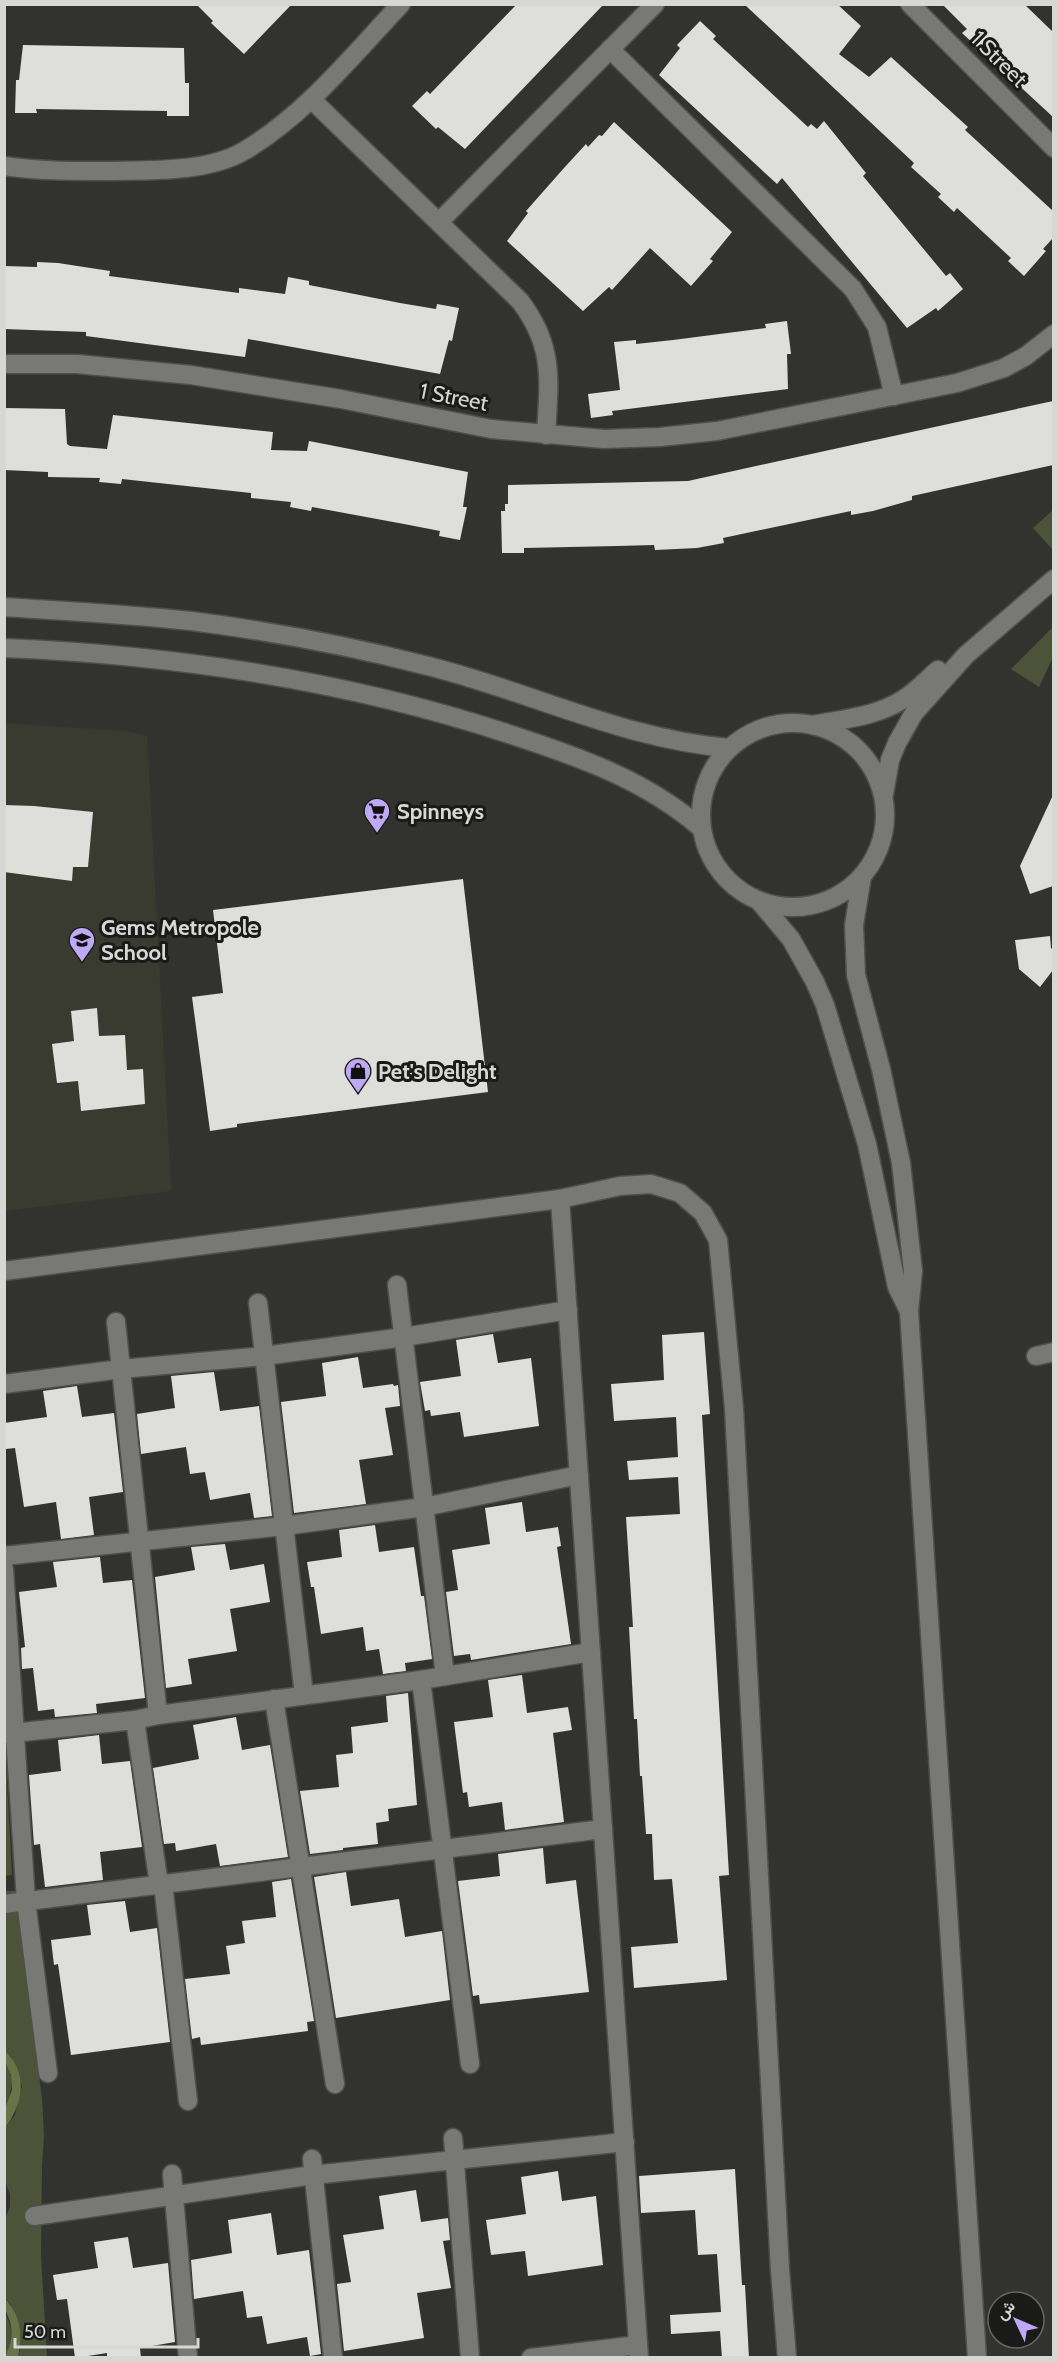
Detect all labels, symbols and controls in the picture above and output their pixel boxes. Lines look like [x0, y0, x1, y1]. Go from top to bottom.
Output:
street label: 1 Street [965, 25, 1033, 93]
street label: 1 Street [418, 377, 491, 417]
supermarket icon: Spinneys [362, 796, 392, 834]
place label: Spinneys [397, 798, 484, 825]
place label: Gems Metropole School [101, 914, 259, 966]
school or university icon: Gems Metropole School [67, 925, 97, 963]
shop icon: Pet's Delight [343, 1056, 373, 1094]
place label: Pet's Delight [378, 1058, 497, 1085]
north arrow [986, 2290, 1046, 2350]
text: ش [992, 2296, 1019, 2323]
scale bar [15, 2311, 198, 2349]
text: 50 m [24, 2321, 66, 2343]

